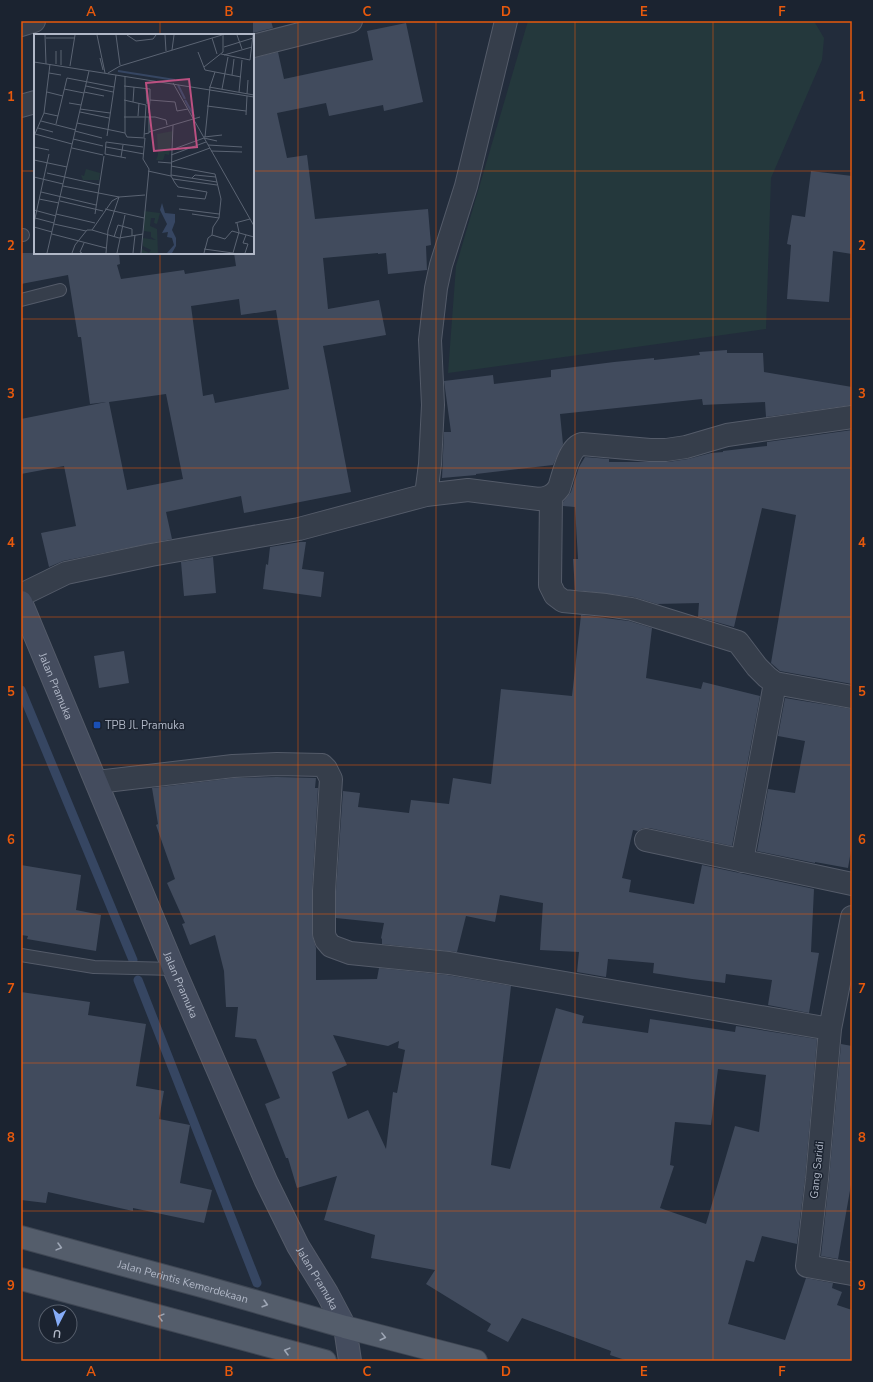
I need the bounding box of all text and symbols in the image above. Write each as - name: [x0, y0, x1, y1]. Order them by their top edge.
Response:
- text: A: [86, 3, 96, 21]
- text: B: [225, 3, 234, 21]
- text: C: [363, 3, 372, 21]
- text: D: [501, 3, 511, 21]
- text: E: [640, 3, 648, 21]
- text: F: [778, 3, 786, 21]
- inset map: [34, 34, 254, 254]
- text: 1: [7, 88, 15, 106]
- text: 1: [858, 88, 866, 106]
- text: 2: [7, 237, 15, 255]
- text: 2: [858, 237, 866, 255]
- text: 3: [7, 385, 15, 403]
- text: 3: [858, 385, 866, 403]
- text: 4: [7, 534, 15, 552]
- text: 4: [858, 534, 866, 552]
- street label: Jalan Pramuka: [35, 649, 77, 722]
- text: 5: [7, 683, 15, 701]
- text: 5: [858, 683, 866, 701]
- place label: TPB Jl. Pramuka: [105, 718, 185, 733]
- marker: TPB Jl. Pramuka: [92, 720, 102, 730]
- text: 6: [7, 831, 15, 849]
- text: 6: [858, 831, 866, 849]
- street label: Jalan Pramuka: [160, 948, 202, 1021]
- text: 7: [7, 980, 15, 998]
- text: 7: [858, 980, 866, 998]
- text: 8: [7, 1129, 15, 1147]
- text: 8: [858, 1129, 866, 1147]
- street label: Gang Saridi: [807, 1141, 827, 1199]
- one-way arrow: [55, 1242, 62, 1251]
- street label: Jalan Pramuka: [292, 1243, 342, 1313]
- street label: Jalan Perintis Kemerdekaan: [115, 1256, 250, 1307]
- text: 9: [7, 1277, 15, 1295]
- text: 9: [858, 1277, 866, 1295]
- one-way arrow: [261, 1299, 268, 1308]
- north arrow: [38, 1304, 78, 1344]
- one-way arrow: [158, 1314, 165, 1322]
- text: U: [52, 1326, 62, 1341]
- one-way arrow: [379, 1332, 386, 1341]
- one-way arrow: [284, 1347, 291, 1356]
- text: A: [86, 1363, 96, 1381]
- text: B: [225, 1363, 234, 1381]
- text: C: [363, 1363, 372, 1381]
- text: D: [501, 1363, 511, 1381]
- text: E: [640, 1363, 648, 1381]
- text: F: [778, 1363, 786, 1381]

